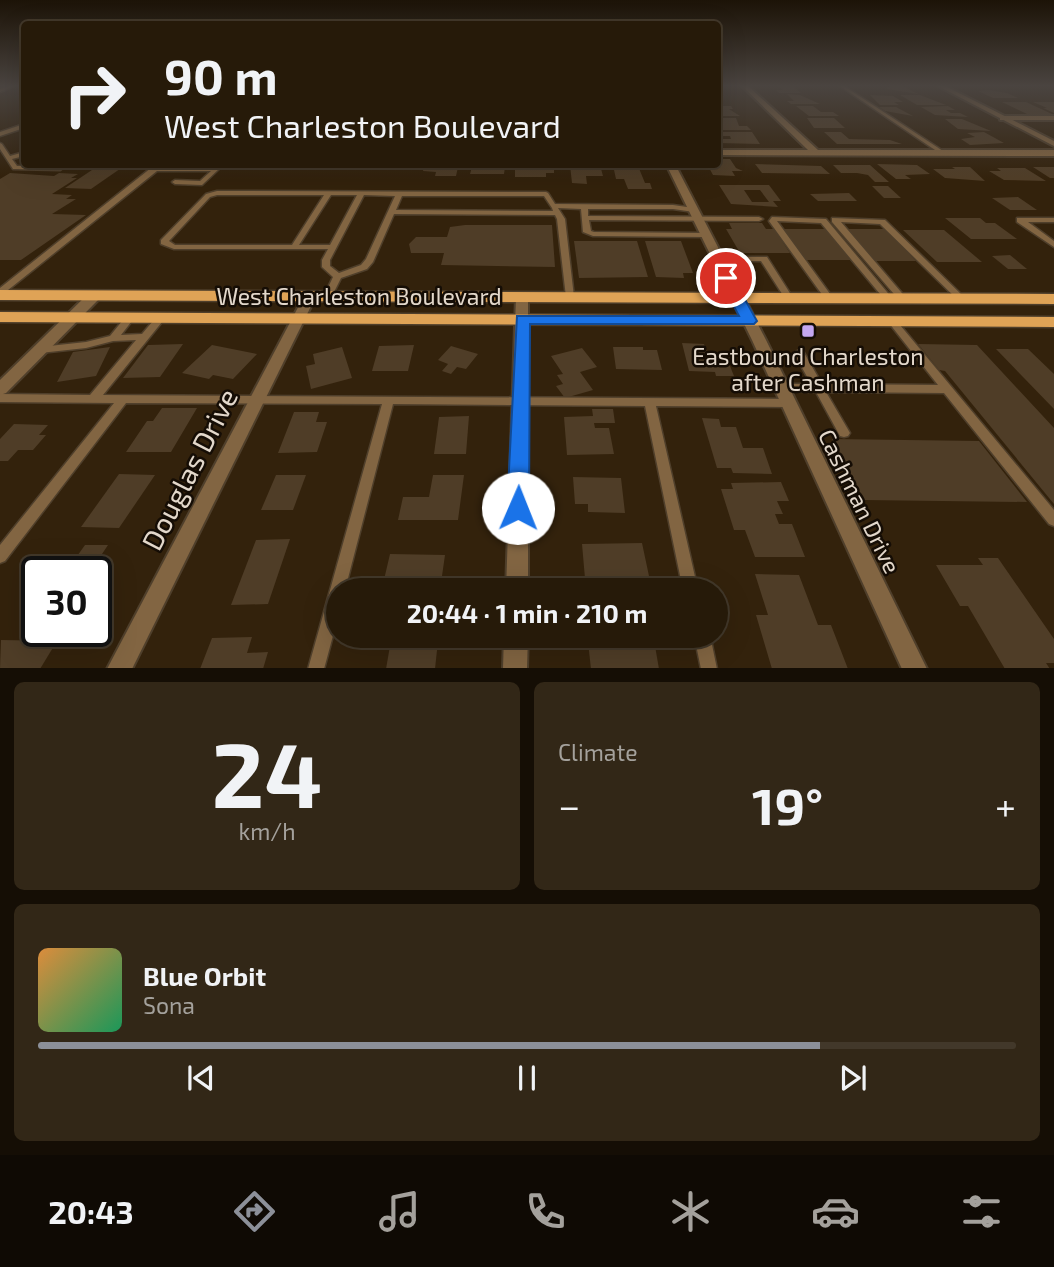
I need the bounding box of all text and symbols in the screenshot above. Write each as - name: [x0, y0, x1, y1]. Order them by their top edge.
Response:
- text: 90 m: [164, 46, 278, 105]
- icon: right: [49, 49, 140, 140]
- text: West Charleston Boulevard: [164, 106, 561, 144]
- pin: [696, 248, 756, 308]
- icon: arrive: [707, 259, 745, 297]
- street label: West Charleston Boulevard: [216, 282, 502, 310]
- marker: Eastbound Charleston after Cashman: [800, 323, 816, 339]
- place label: Eastbound Charleston after Cashman: [692, 342, 924, 396]
- street label: Douglas Drive: [134, 383, 244, 555]
- street label: Cashman Drive: [813, 424, 907, 578]
- position arrow: [481, 471, 555, 545]
- speed limit sign: 30: [21, 556, 112, 647]
- text: 20:44 · 1 min · 210 m: [407, 597, 647, 628]
- text: 24: [212, 717, 322, 826]
- text: Climate: [558, 738, 638, 766]
- text: 19°: [752, 773, 823, 835]
- text: −: [558, 782, 580, 828]
- text: +: [995, 782, 1016, 828]
- text: km/h: [238, 817, 296, 845]
- text: Blue Orbit: [143, 960, 266, 991]
- text: Sona: [143, 991, 195, 1019]
- icon: previous: [182, 1059, 220, 1097]
- icon: pause: [508, 1059, 546, 1097]
- icon: next: [834, 1059, 872, 1097]
- icon: directions: [230, 1187, 279, 1236]
- icon: music: [375, 1187, 424, 1236]
- icon: phone: [521, 1187, 570, 1236]
- icon: climate: [666, 1187, 715, 1236]
- icon: car: [811, 1187, 860, 1236]
- icon: filters: [957, 1187, 1006, 1236]
- text: 20:43: [48, 1192, 134, 1230]

